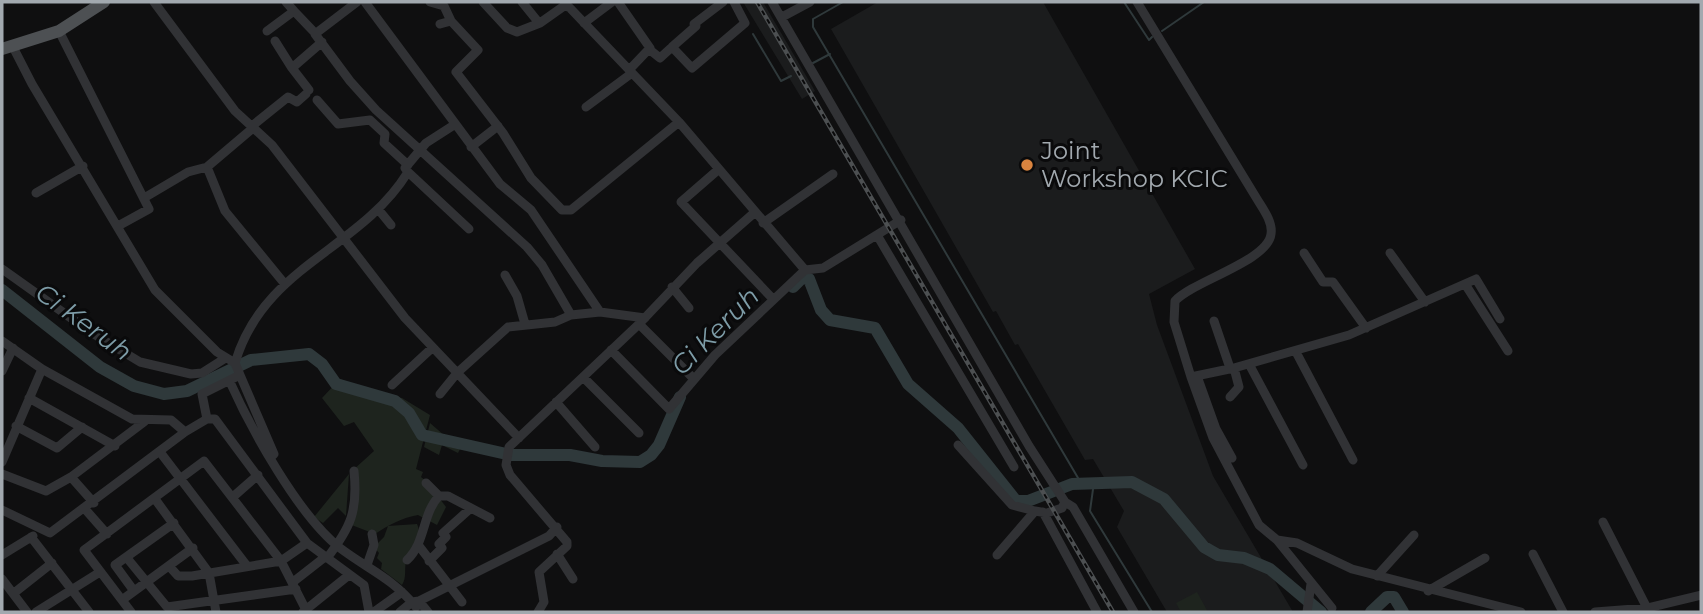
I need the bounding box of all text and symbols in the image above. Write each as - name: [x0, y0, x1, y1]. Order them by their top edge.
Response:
- place label: Joint Workshop KCIC: [1040, 136, 1228, 193]
- marker: Joint Workshop KCIC: [1019, 157, 1035, 173]
- water label: Ci Keruh: [29, 276, 139, 368]
- water label: Ci Keruh: [664, 280, 766, 382]

